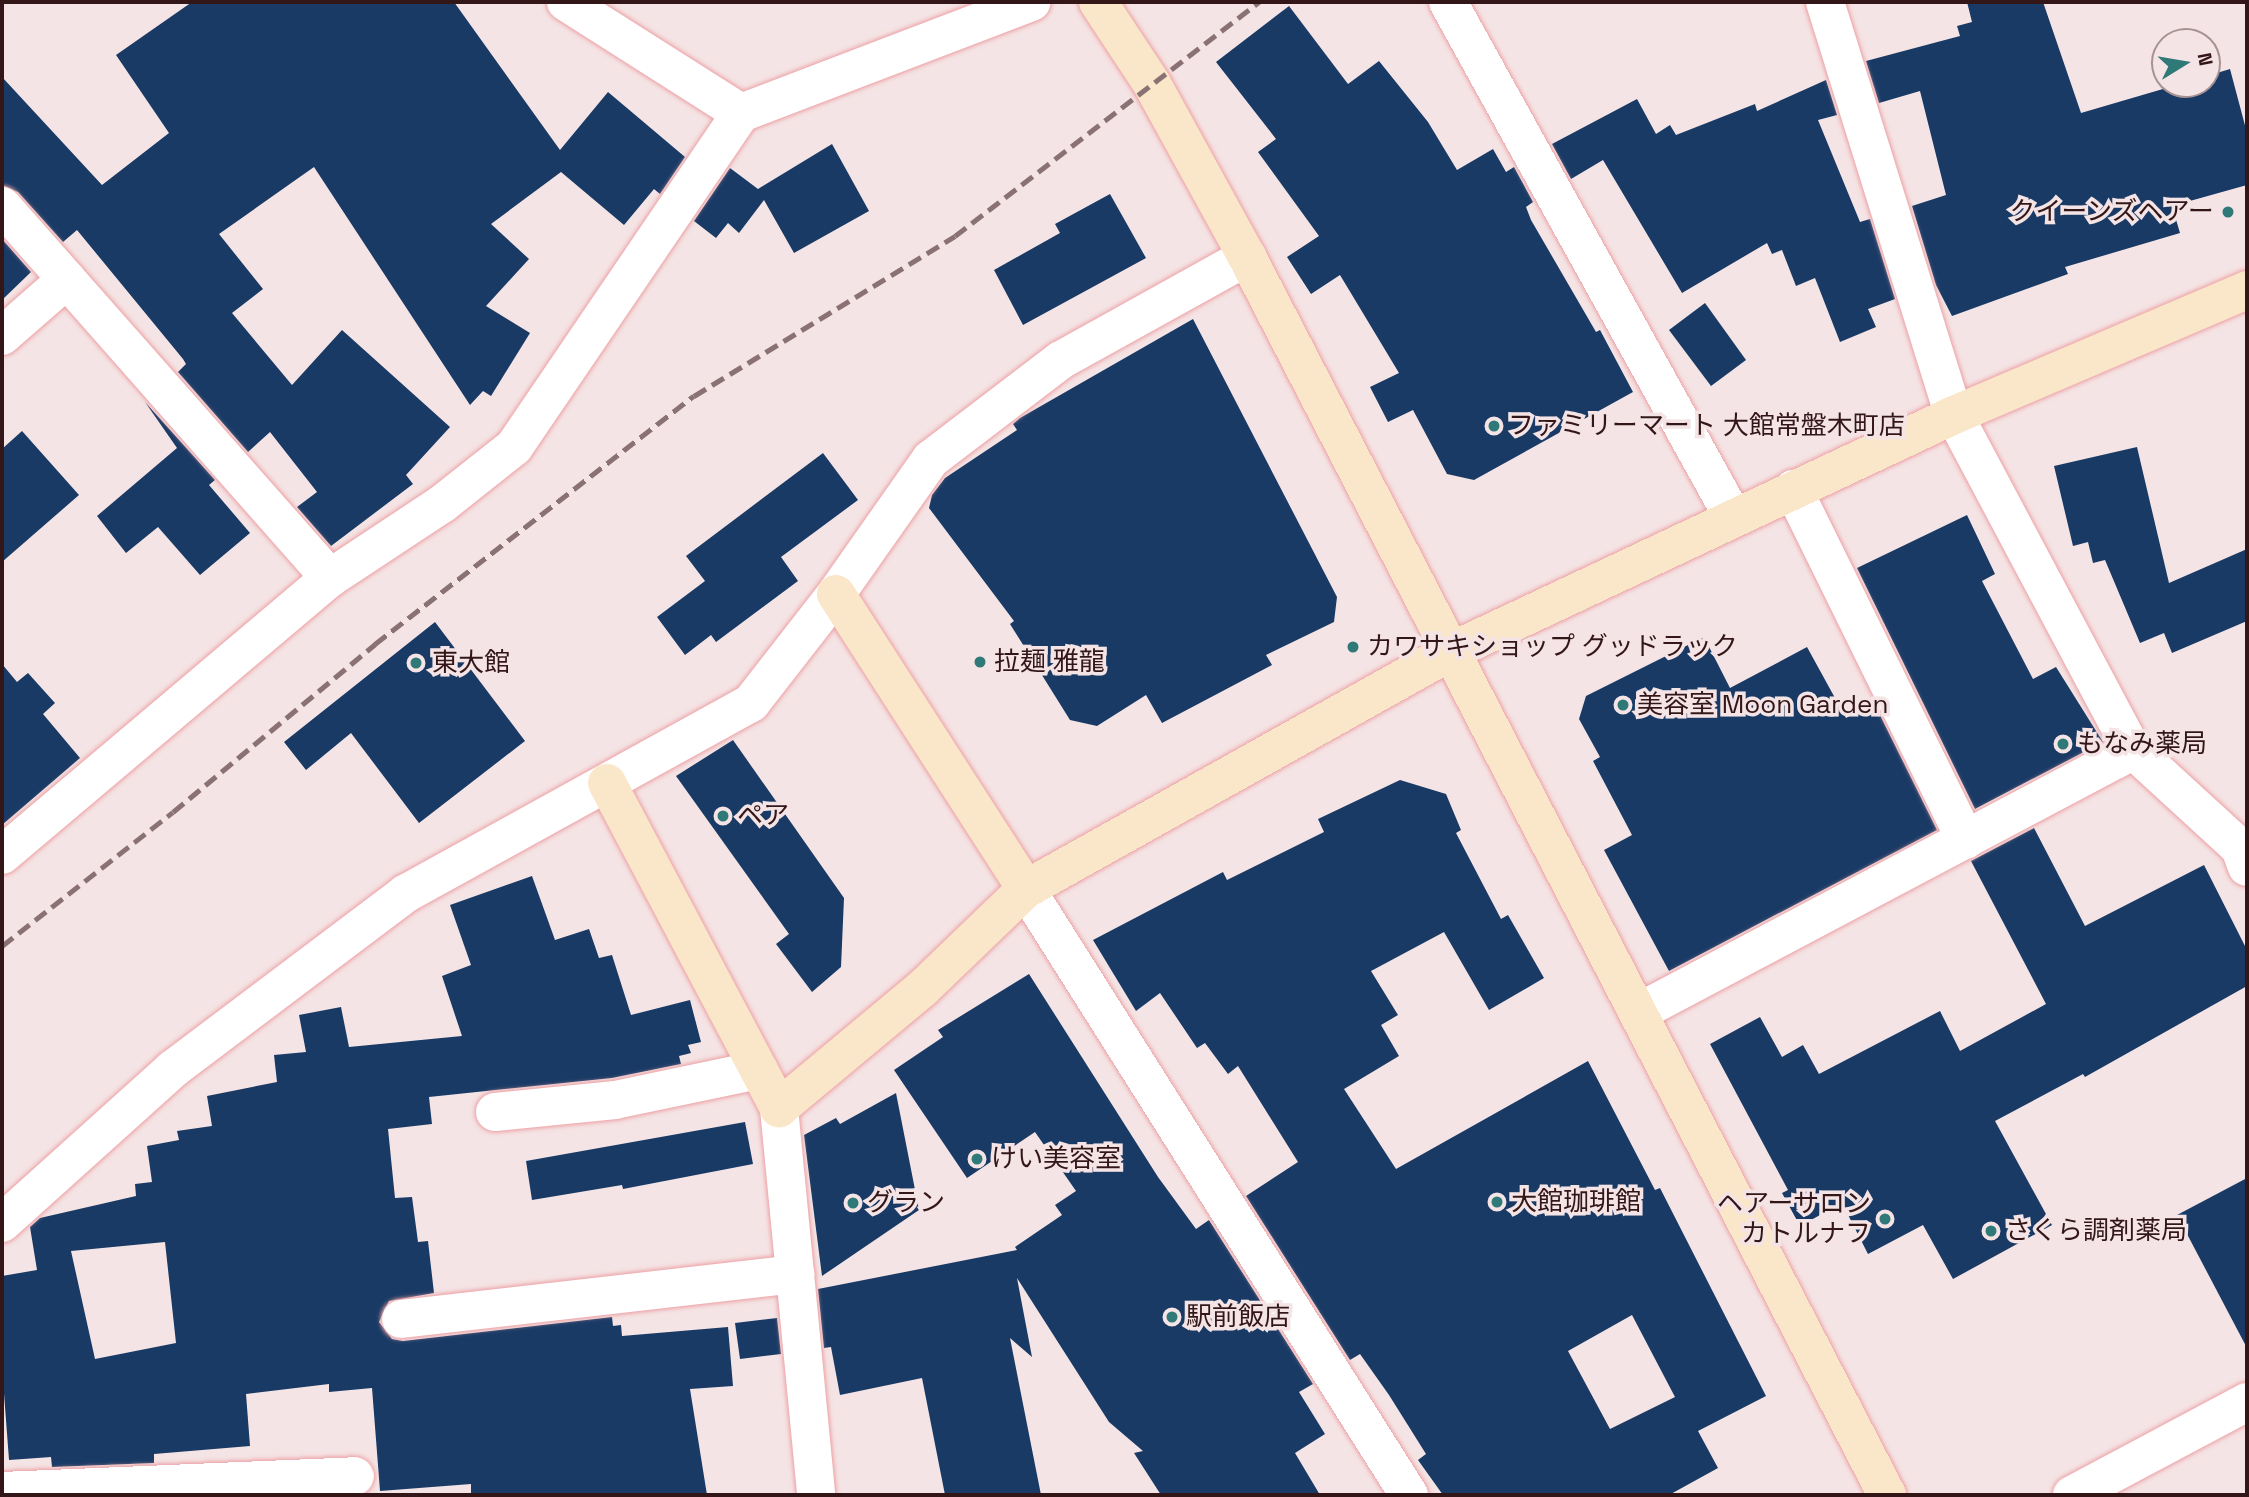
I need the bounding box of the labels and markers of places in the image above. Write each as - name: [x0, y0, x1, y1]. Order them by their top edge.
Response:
- place label: クイーンズヘアー: [2008, 196, 2214, 228]
- marker: クイーンズヘアー: [2220, 204, 2236, 220]
- place label: ファミリーマート 大館常盤木町店: [1508, 410, 1905, 442]
- marker: ファミリーマート 大館常盤木町店: [1486, 418, 1502, 434]
- place label: カワサキショップ グッドラック: [1367, 631, 1738, 663]
- marker: カワサキショップ グッドラック: [1345, 639, 1361, 655]
- place label: 拉麺 雅龍: [994, 646, 1105, 678]
- place label: 東大館: [432, 647, 510, 679]
- marker: 東大館: [406, 653, 426, 673]
- marker: 拉麺 雅龍: [972, 654, 988, 670]
- place label: 美容室 Moon Garden: [1637, 689, 1888, 721]
- marker: 美容室 Moon Garden: [1615, 697, 1631, 713]
- place label: もなみ薬局: [2077, 728, 2207, 760]
- marker: もなみ薬局: [2055, 736, 2071, 752]
- place label: ペア: [737, 800, 789, 832]
- marker: ペア: [715, 808, 731, 824]
- place label: けい美容室: [991, 1143, 1121, 1175]
- marker: けい美容室: [969, 1151, 985, 1167]
- place label: 大館珈琲館: [1511, 1186, 1641, 1218]
- place label: グラン: [867, 1187, 945, 1219]
- place label: ヘアーサロン カトルナフ: [1717, 1188, 1871, 1250]
- marker: 大館珈琲館: [1489, 1194, 1505, 1210]
- marker: グラン: [845, 1195, 861, 1211]
- marker: ヘアーサロン カトルナフ: [1877, 1211, 1893, 1227]
- place label: さくら調剤薬局: [2005, 1215, 2187, 1247]
- marker: さくら調剤薬局: [1983, 1223, 1999, 1239]
- place label: 駅前飯店: [1186, 1301, 1290, 1333]
- marker: 駅前飯店: [1164, 1309, 1180, 1325]

